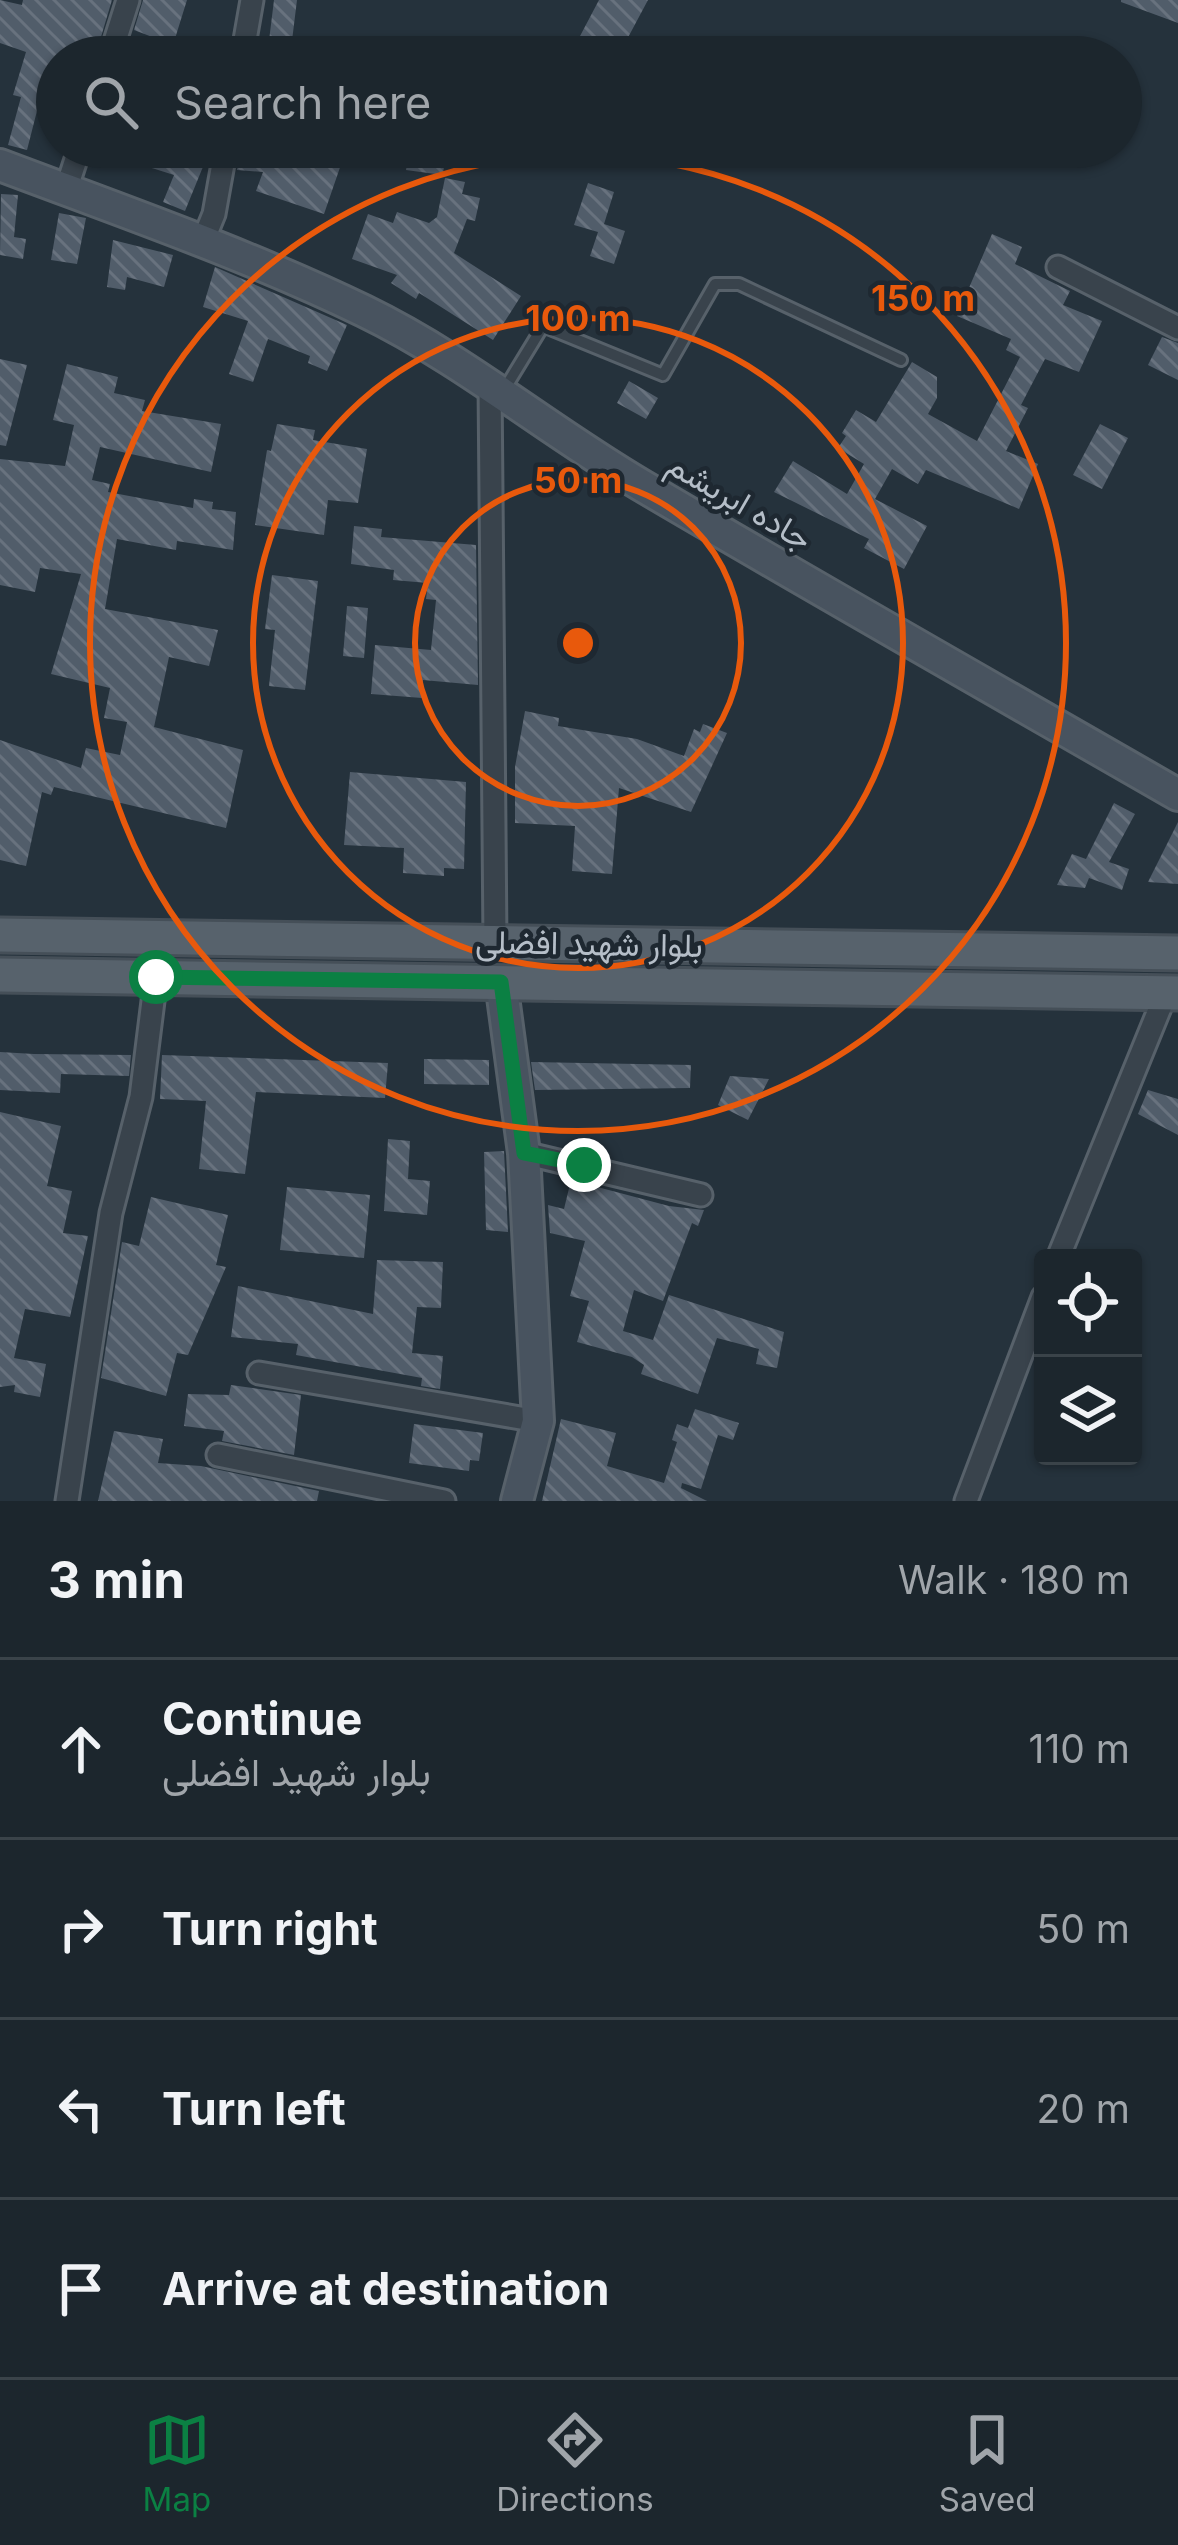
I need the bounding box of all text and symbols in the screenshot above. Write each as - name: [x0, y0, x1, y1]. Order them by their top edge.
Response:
- search box: [36, 36, 1142, 168]
- icon: search: [78, 69, 144, 135]
- text: Search here: [174, 75, 431, 130]
- text: 150 m: [871, 276, 975, 320]
- text: 100 m: [525, 296, 631, 340]
- street label: جاده ابریشم: [660, 444, 819, 560]
- text: 50 m: [534, 458, 622, 502]
- centre of rings: [557, 622, 599, 664]
- street label: بلوار شهید افضلی: [475, 921, 703, 966]
- route start: [129, 950, 183, 1004]
- route end: [557, 1138, 611, 1192]
- map controls: [1034, 1249, 1142, 1465]
- button: locate: [1034, 1249, 1142, 1357]
- button: layers: [1034, 1357, 1142, 1465]
- text: 3 min: [48, 1549, 185, 1610]
- text: Walk · 180 m: [898, 1556, 1130, 1603]
- text: Continue: [162, 1691, 362, 1746]
- icon: ahead: [48, 1716, 114, 1782]
- text: 110 m: [1029, 1725, 1130, 1772]
- text: بلوار شهید افضلی: [162, 1748, 431, 1795]
- icon: right: [48, 1896, 114, 1962]
- text: Turn right: [162, 1901, 378, 1956]
- text: 50 m: [1037, 1905, 1130, 1952]
- icon: left: [48, 2076, 114, 2142]
- text: Turn left: [162, 2081, 346, 2136]
- text: 20 m: [1036, 2085, 1130, 2132]
- icon: arrive: [48, 2256, 114, 2322]
- text: Arrive at destination: [162, 2261, 609, 2316]
- tab: Map: [143, 2407, 211, 2519]
- tab: Directions: [496, 2407, 654, 2519]
- tab: Saved: [939, 2407, 1035, 2519]

